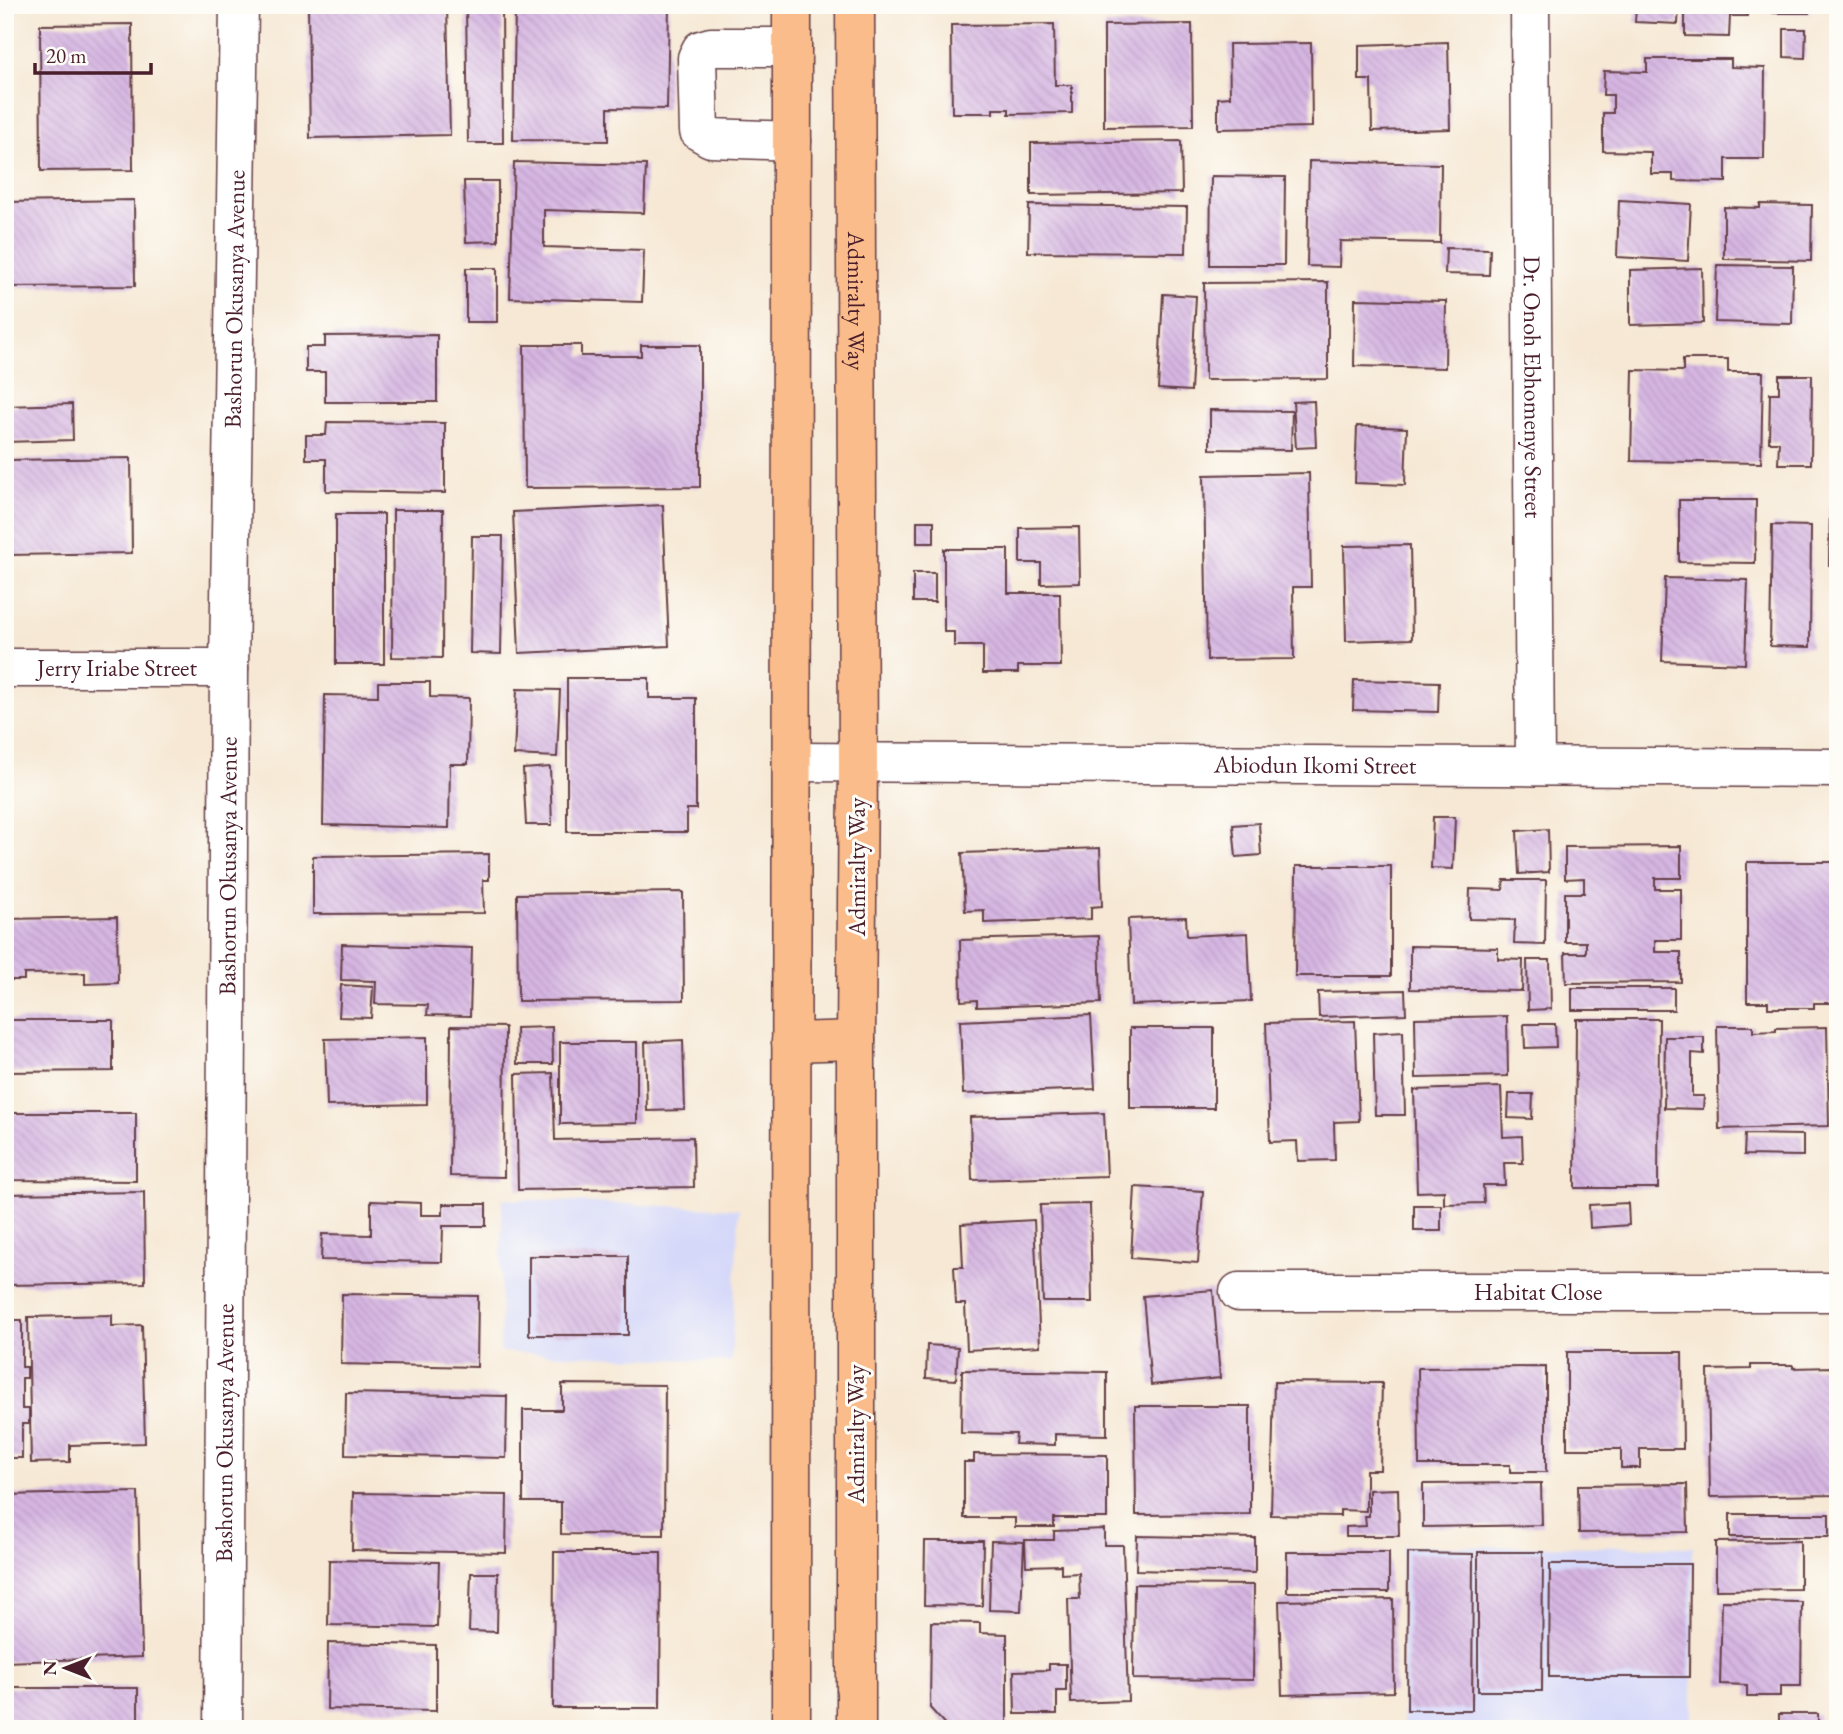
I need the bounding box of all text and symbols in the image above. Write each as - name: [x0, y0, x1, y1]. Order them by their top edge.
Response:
- scale bar: [35, 32, 150, 76]
- text: 20 m: [46, 42, 87, 69]
- street label: Bashorun Okusanya Avenue: [217, 169, 252, 429]
- street label: Admiralty Way: [841, 230, 872, 371]
- street label: Dr. Onoh Ebhomenye Street: [1517, 256, 1549, 519]
- street label: Jerry Iriabe Street: [35, 652, 197, 683]
- street label: Bashorun Okusanya Avenue: [211, 737, 244, 995]
- street label: Abiodun Ikomi Street: [1213, 748, 1417, 781]
- street label: Admiralty Way: [841, 797, 872, 937]
- street label: Habitat Close: [1474, 1276, 1602, 1307]
- street label: Bashorun Okusanya Avenue: [208, 1304, 240, 1562]
- street label: Admiralty Way: [840, 1364, 871, 1504]
- north arrow: [32, 1632, 102, 1702]
- text: N: [37, 1660, 62, 1676]

